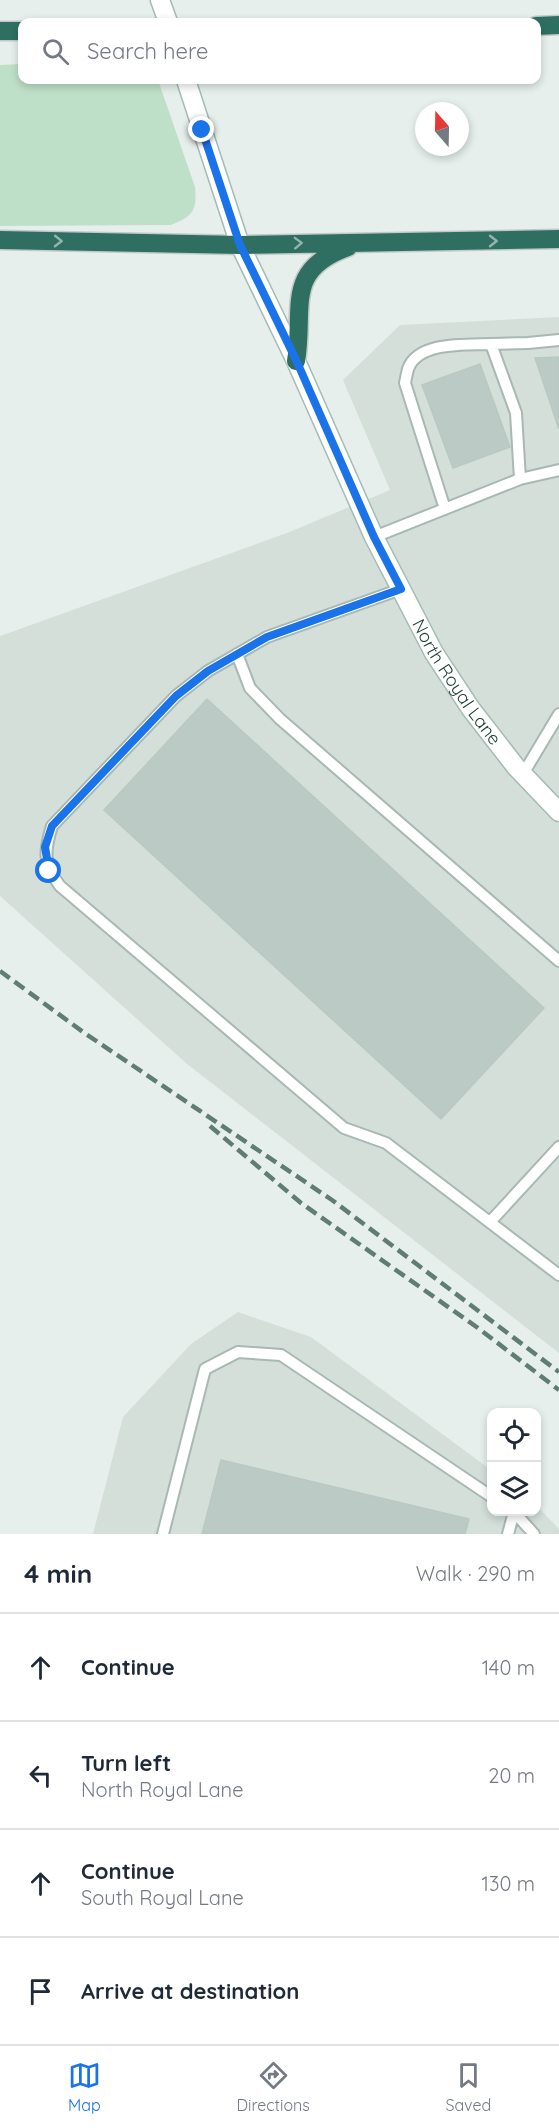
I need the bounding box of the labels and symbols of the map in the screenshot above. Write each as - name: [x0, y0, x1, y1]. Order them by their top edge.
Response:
- north arrow: [415, 102, 469, 156]
- route end: [188, 116, 214, 142]
- one-way arrow: [54, 235, 63, 247]
- one-way arrow: [489, 235, 498, 247]
- one-way arrow: [294, 237, 303, 250]
- street label: North Royal Lane: [407, 615, 507, 749]
- route start: [35, 857, 61, 883]

